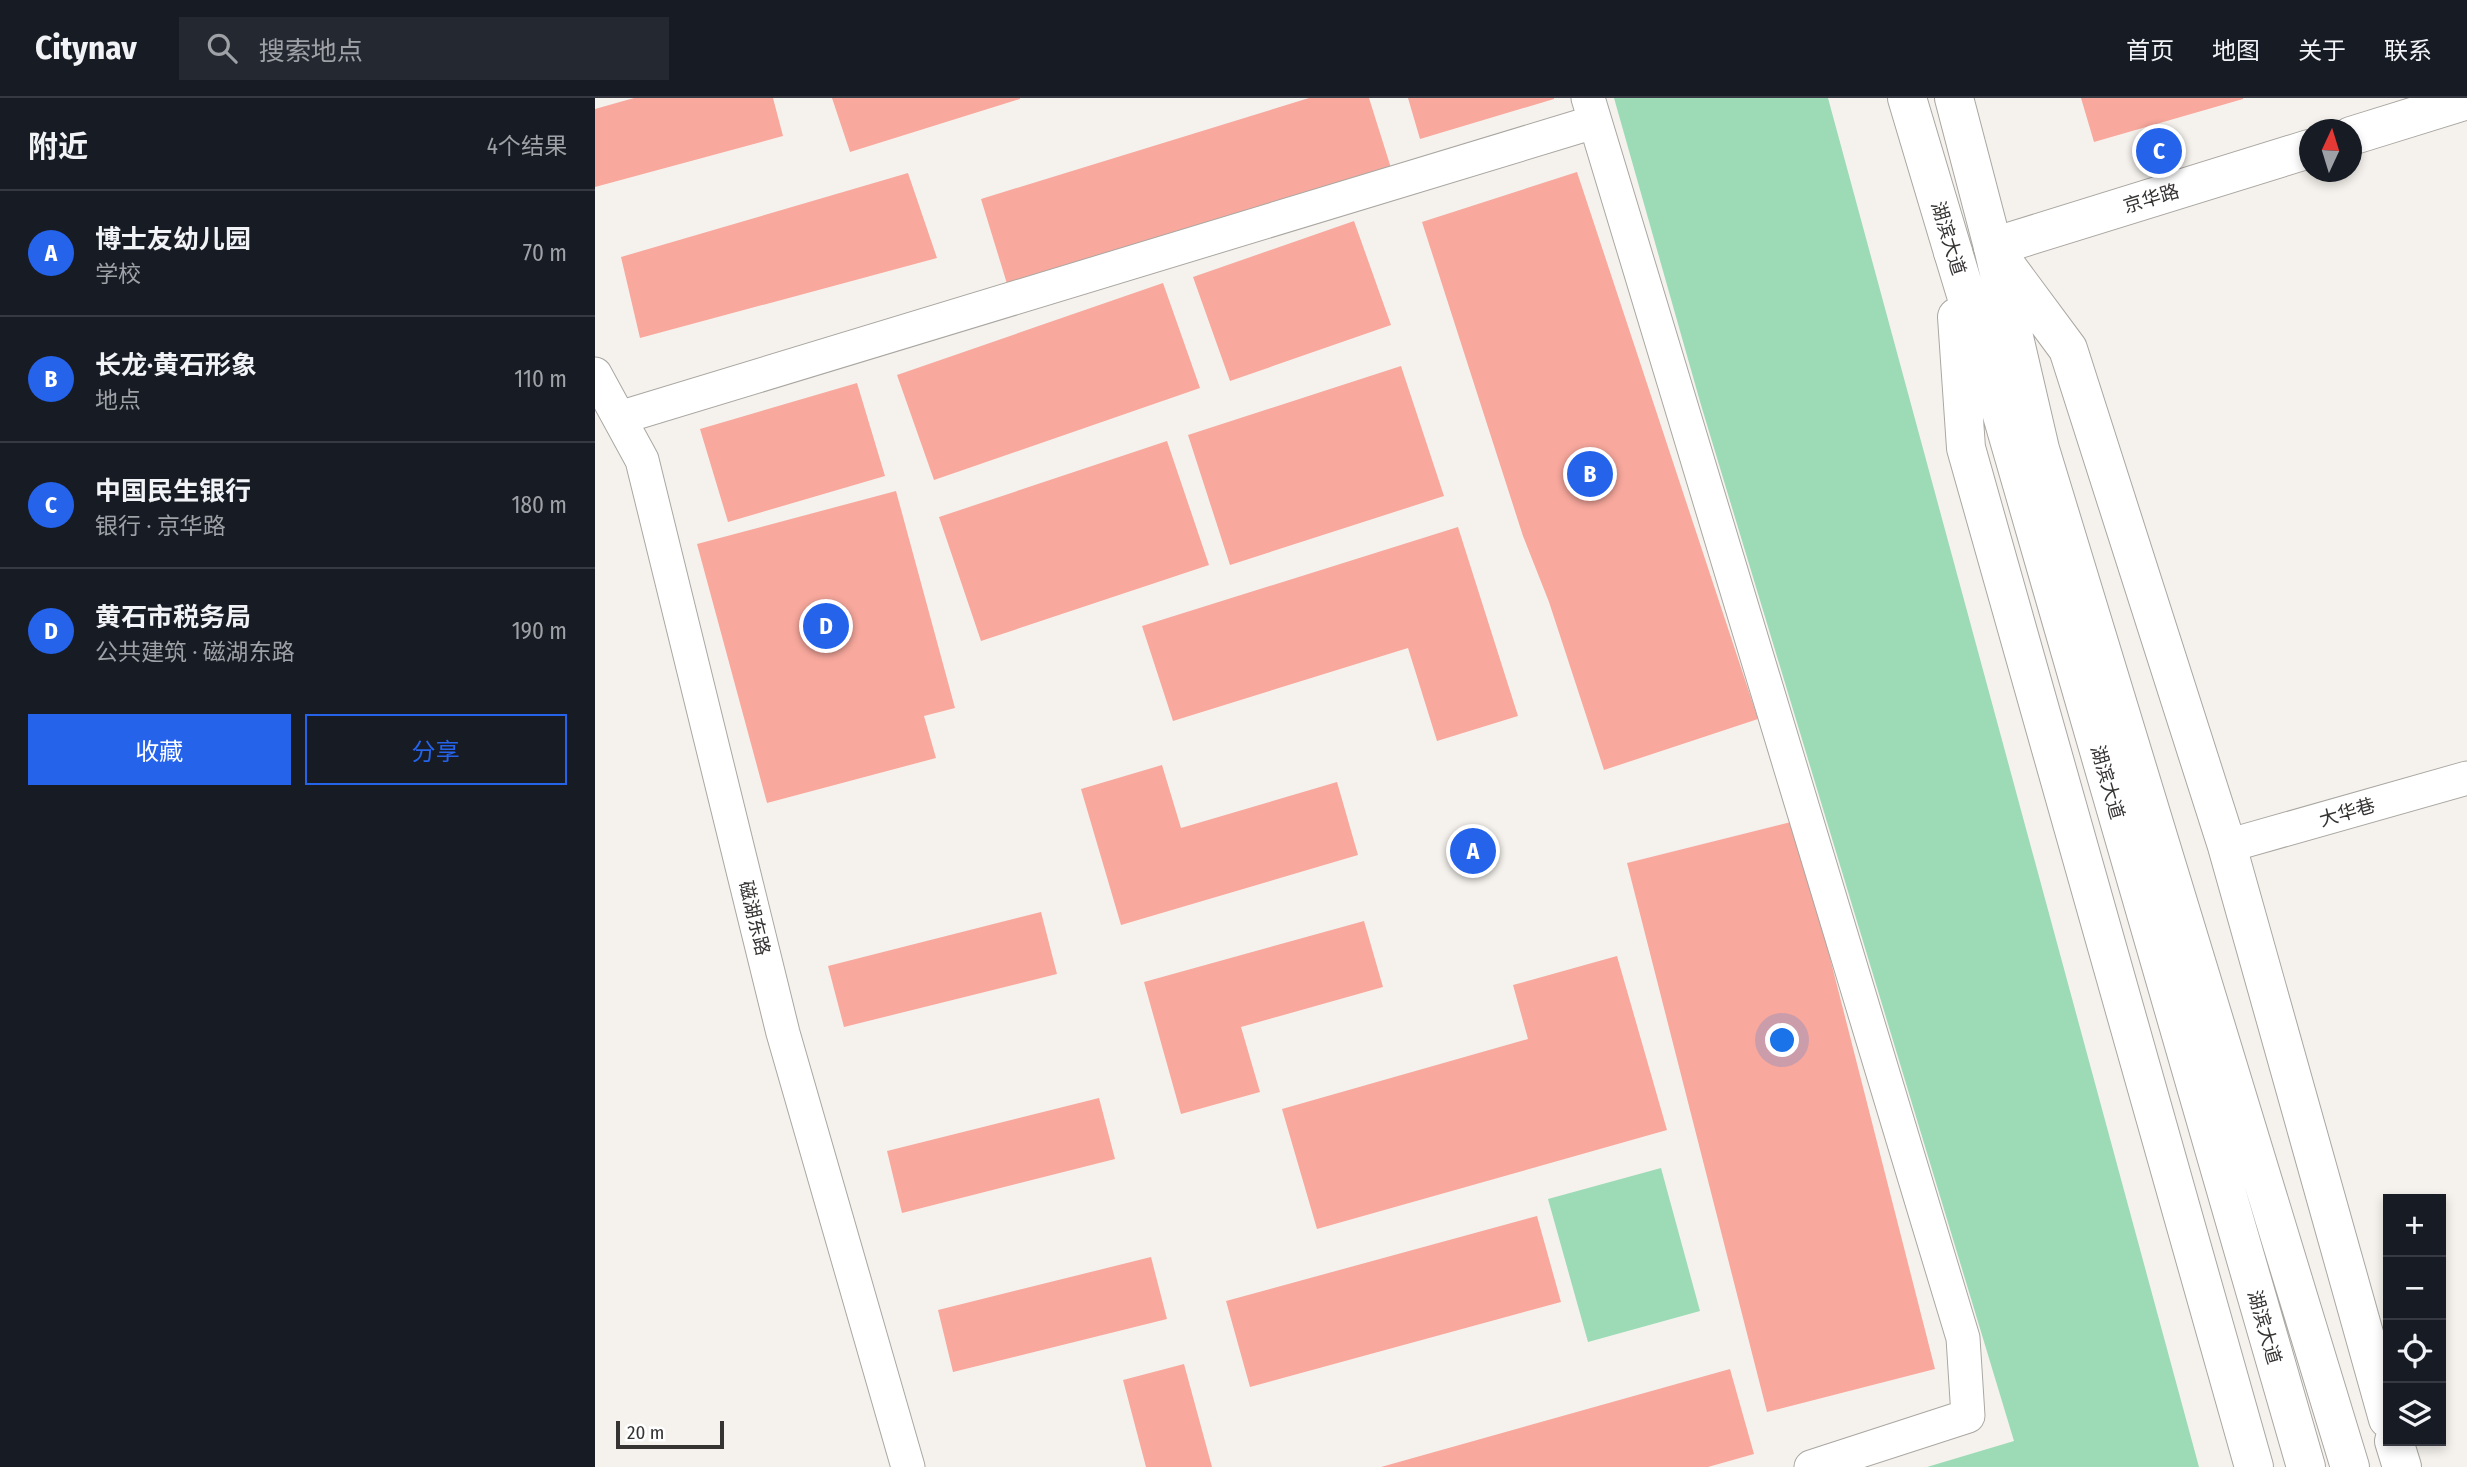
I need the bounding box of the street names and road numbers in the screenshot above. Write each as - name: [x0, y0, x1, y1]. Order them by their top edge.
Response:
- street label: 京华路: [2121, 179, 2182, 218]
- street label: 湖滨大道: [1926, 198, 1971, 278]
- street label: 湖滨大道: [2086, 742, 2129, 822]
- street label: 大华巷: [2317, 794, 2378, 831]
- street label: 磁湖东路: [734, 878, 775, 958]
- street label: 湖滨大道: [2243, 1287, 2286, 1367]

